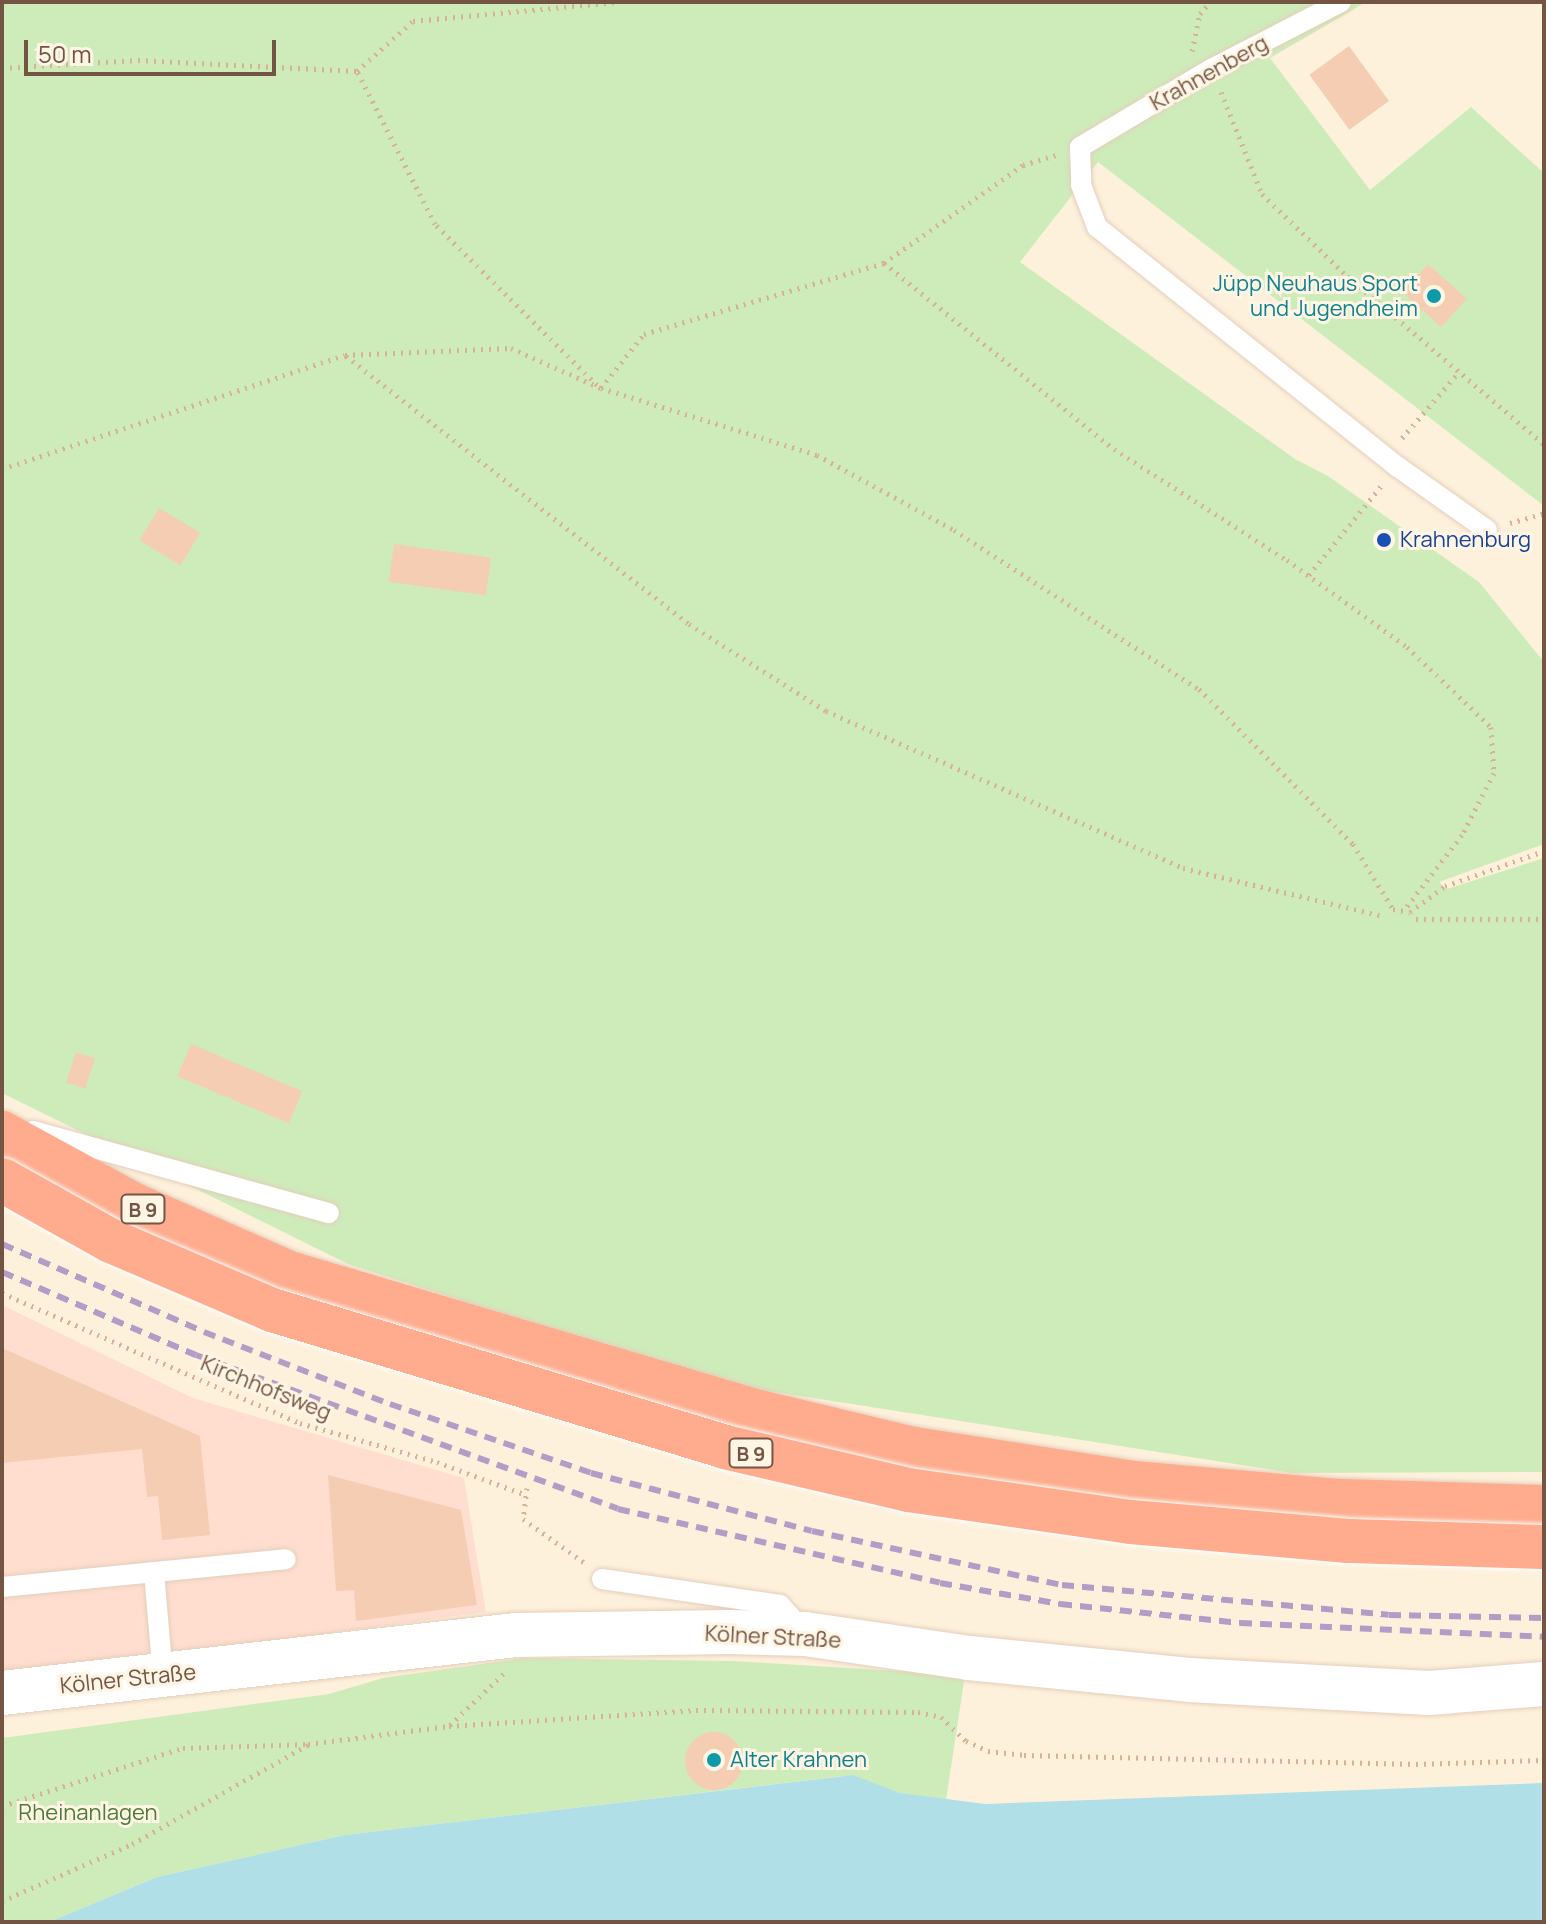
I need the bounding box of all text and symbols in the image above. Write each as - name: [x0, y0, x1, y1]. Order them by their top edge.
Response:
- scale bar: [28, 24, 280, 74]
- street label: Krahnenberg: [1145, 30, 1273, 116]
- text: 50 m: [38, 37, 92, 70]
- place label: Jüpp Neuhaus Sport und Jugendheim: [1213, 270, 1418, 322]
- marker: Jüpp Neuhaus Sport und Jugendheim: [1425, 287, 1443, 305]
- place label: Krahnenburg: [1400, 527, 1531, 553]
- marker: Krahnenburg: [1375, 531, 1393, 549]
- road number: B 9: [119, 1193, 167, 1225]
- street label: Kirchhofsweg: [197, 1350, 335, 1426]
- road number: B 9: [727, 1437, 775, 1469]
- street label: Kölner Straße: [704, 1620, 842, 1654]
- street label: Kölner Straße: [59, 1659, 197, 1699]
- place label: Alter Krahnen: [730, 1747, 867, 1773]
- marker: Alter Krahnen: [705, 1751, 723, 1769]
- park label: Rheinanlagen: [18, 1800, 158, 1826]

